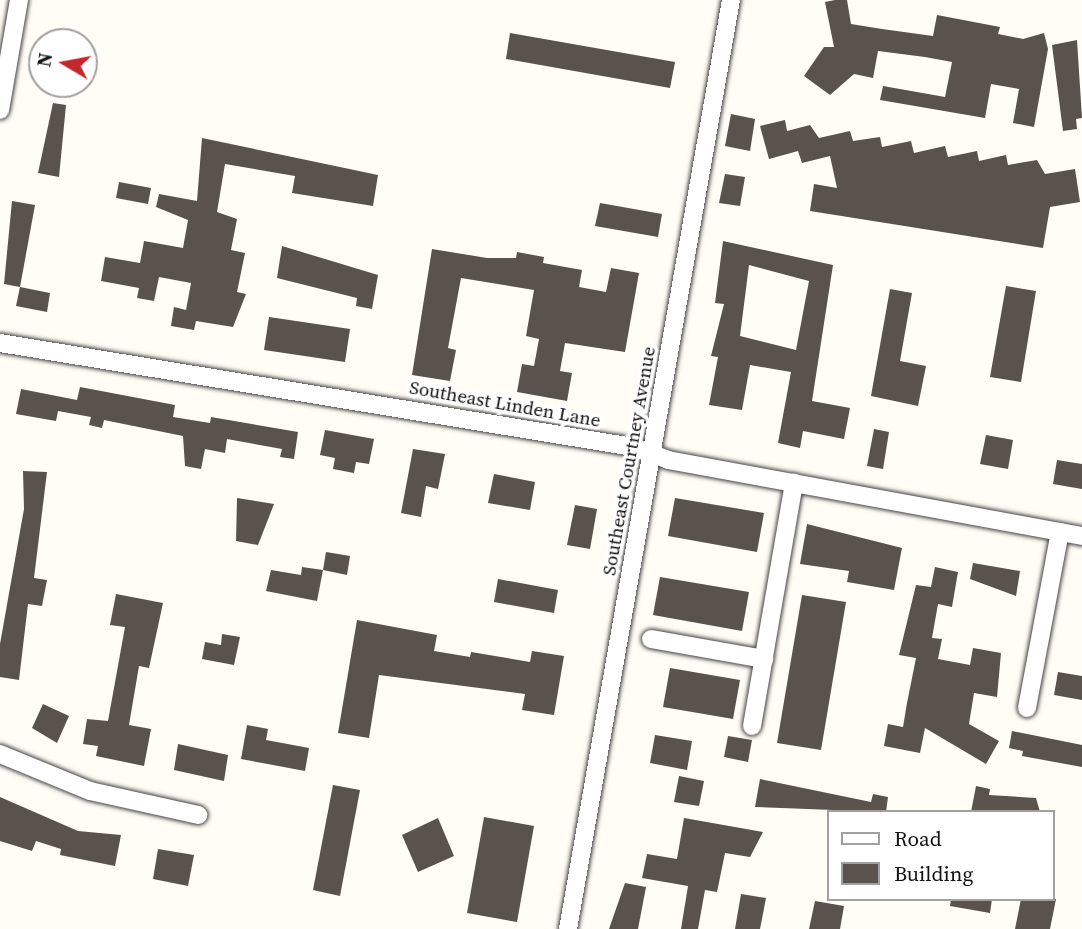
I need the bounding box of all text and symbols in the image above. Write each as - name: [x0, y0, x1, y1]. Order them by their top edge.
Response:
- north arrow: [28, 28, 98, 98]
- text: N: [30, 51, 58, 69]
- street label: Southeast Courtney Avenue: [598, 345, 660, 577]
- street label: Southeast Linden Lane: [408, 376, 602, 432]
- legend: [827, 810, 1054, 901]
- text: Road: [894, 824, 942, 853]
- text: Building: [894, 859, 973, 888]

